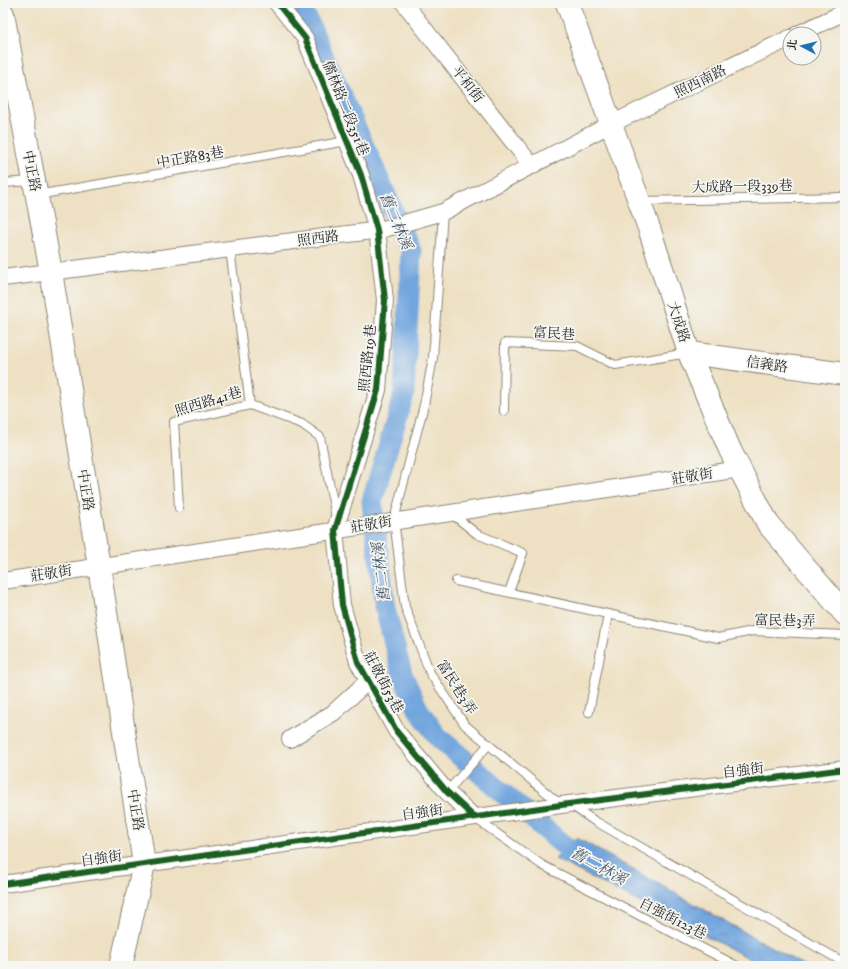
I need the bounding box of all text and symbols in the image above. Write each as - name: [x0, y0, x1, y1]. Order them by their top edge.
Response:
- north arrow: [782, 26, 822, 66]
- text: 北: [785, 39, 801, 51]
- street label: 儒林路二段351巷: [318, 58, 372, 159]
- street label: 照西南路: [671, 62, 730, 102]
- street label: 平和街: [447, 63, 487, 107]
- street label: 中正路83巷: [155, 143, 225, 173]
- street label: 中正路: [18, 149, 44, 194]
- street label: 大成路一段339巷: [691, 177, 793, 197]
- water label: 舊二林溪: [375, 190, 417, 254]
- street label: 照西路: [296, 228, 340, 250]
- street label: 大成路: [663, 300, 693, 345]
- street label: 照西路19巷: [355, 323, 381, 393]
- street label: 富民巷: [532, 324, 576, 344]
- street label: 信義路: [745, 353, 789, 377]
- street label: 照西路41巷: [173, 383, 244, 421]
- street label: 莊敬街: [670, 465, 714, 489]
- street label: 中正路: [73, 468, 97, 512]
- street label: 莊敬街: [349, 513, 393, 537]
- water label: 舊二林溪: [368, 539, 395, 603]
- street label: 莊敬街: [29, 562, 73, 586]
- street label: 富民巷3弄: [754, 611, 816, 631]
- street label: 莊敬街53巷: [359, 648, 407, 717]
- street label: 富民巷3弄: [432, 657, 480, 718]
- street label: 自強街: [721, 760, 765, 782]
- street label: 中正路: [123, 788, 147, 832]
- street label: 自強街: [400, 801, 444, 825]
- water label: 舊二林溪: [568, 844, 631, 890]
- street label: 自強街: [79, 847, 123, 871]
- street label: 自強街123巷: [636, 894, 709, 944]

